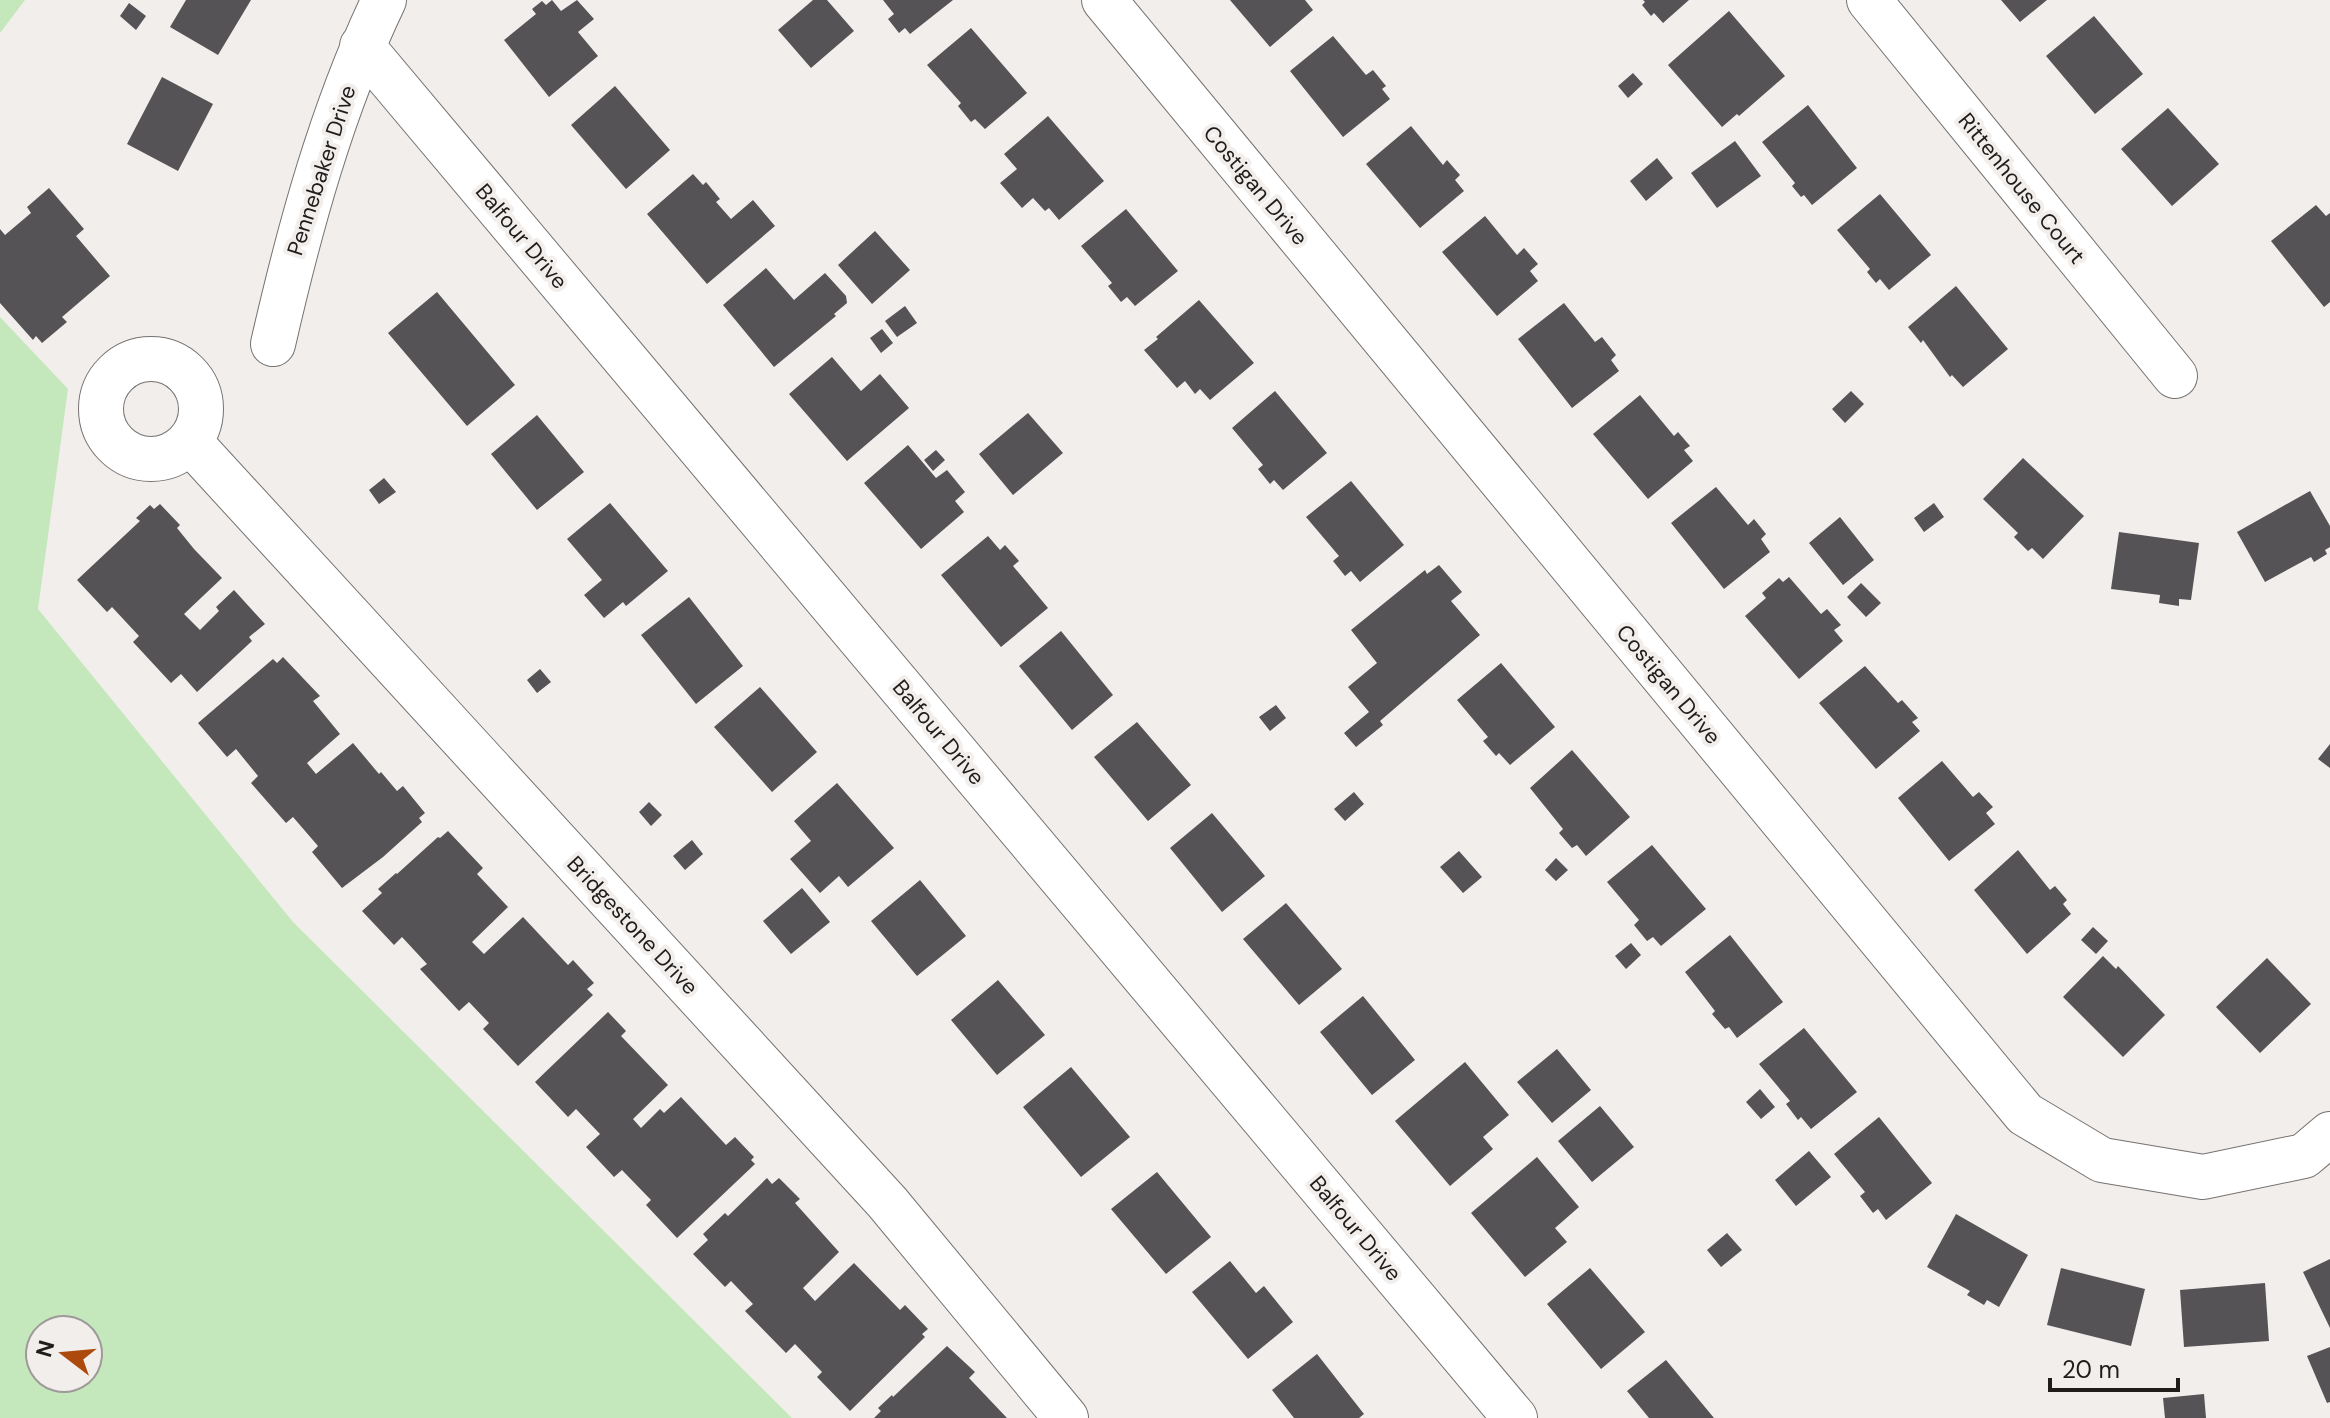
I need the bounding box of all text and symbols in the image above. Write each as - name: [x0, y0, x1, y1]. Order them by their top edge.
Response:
- street label: Pennebaker Drive: [280, 82, 363, 259]
- street label: Rittenhouse Court: [1952, 107, 2092, 270]
- street label: Costigan Drive: [1197, 119, 1314, 251]
- street label: Balfour Drive: [469, 178, 574, 295]
- street label: Costigan Drive: [1610, 618, 1727, 750]
- street label: Balfour Drive: [886, 674, 991, 791]
- street label: Bridgestone Drive: [561, 850, 705, 1001]
- street label: Balfour Drive: [1303, 1170, 1408, 1287]
- north arrow: [24, 1314, 104, 1394]
- text: N: [29, 1337, 61, 1360]
- scale bar: [2050, 1342, 2178, 1392]
- text: 20 m: [2062, 1354, 2120, 1385]

